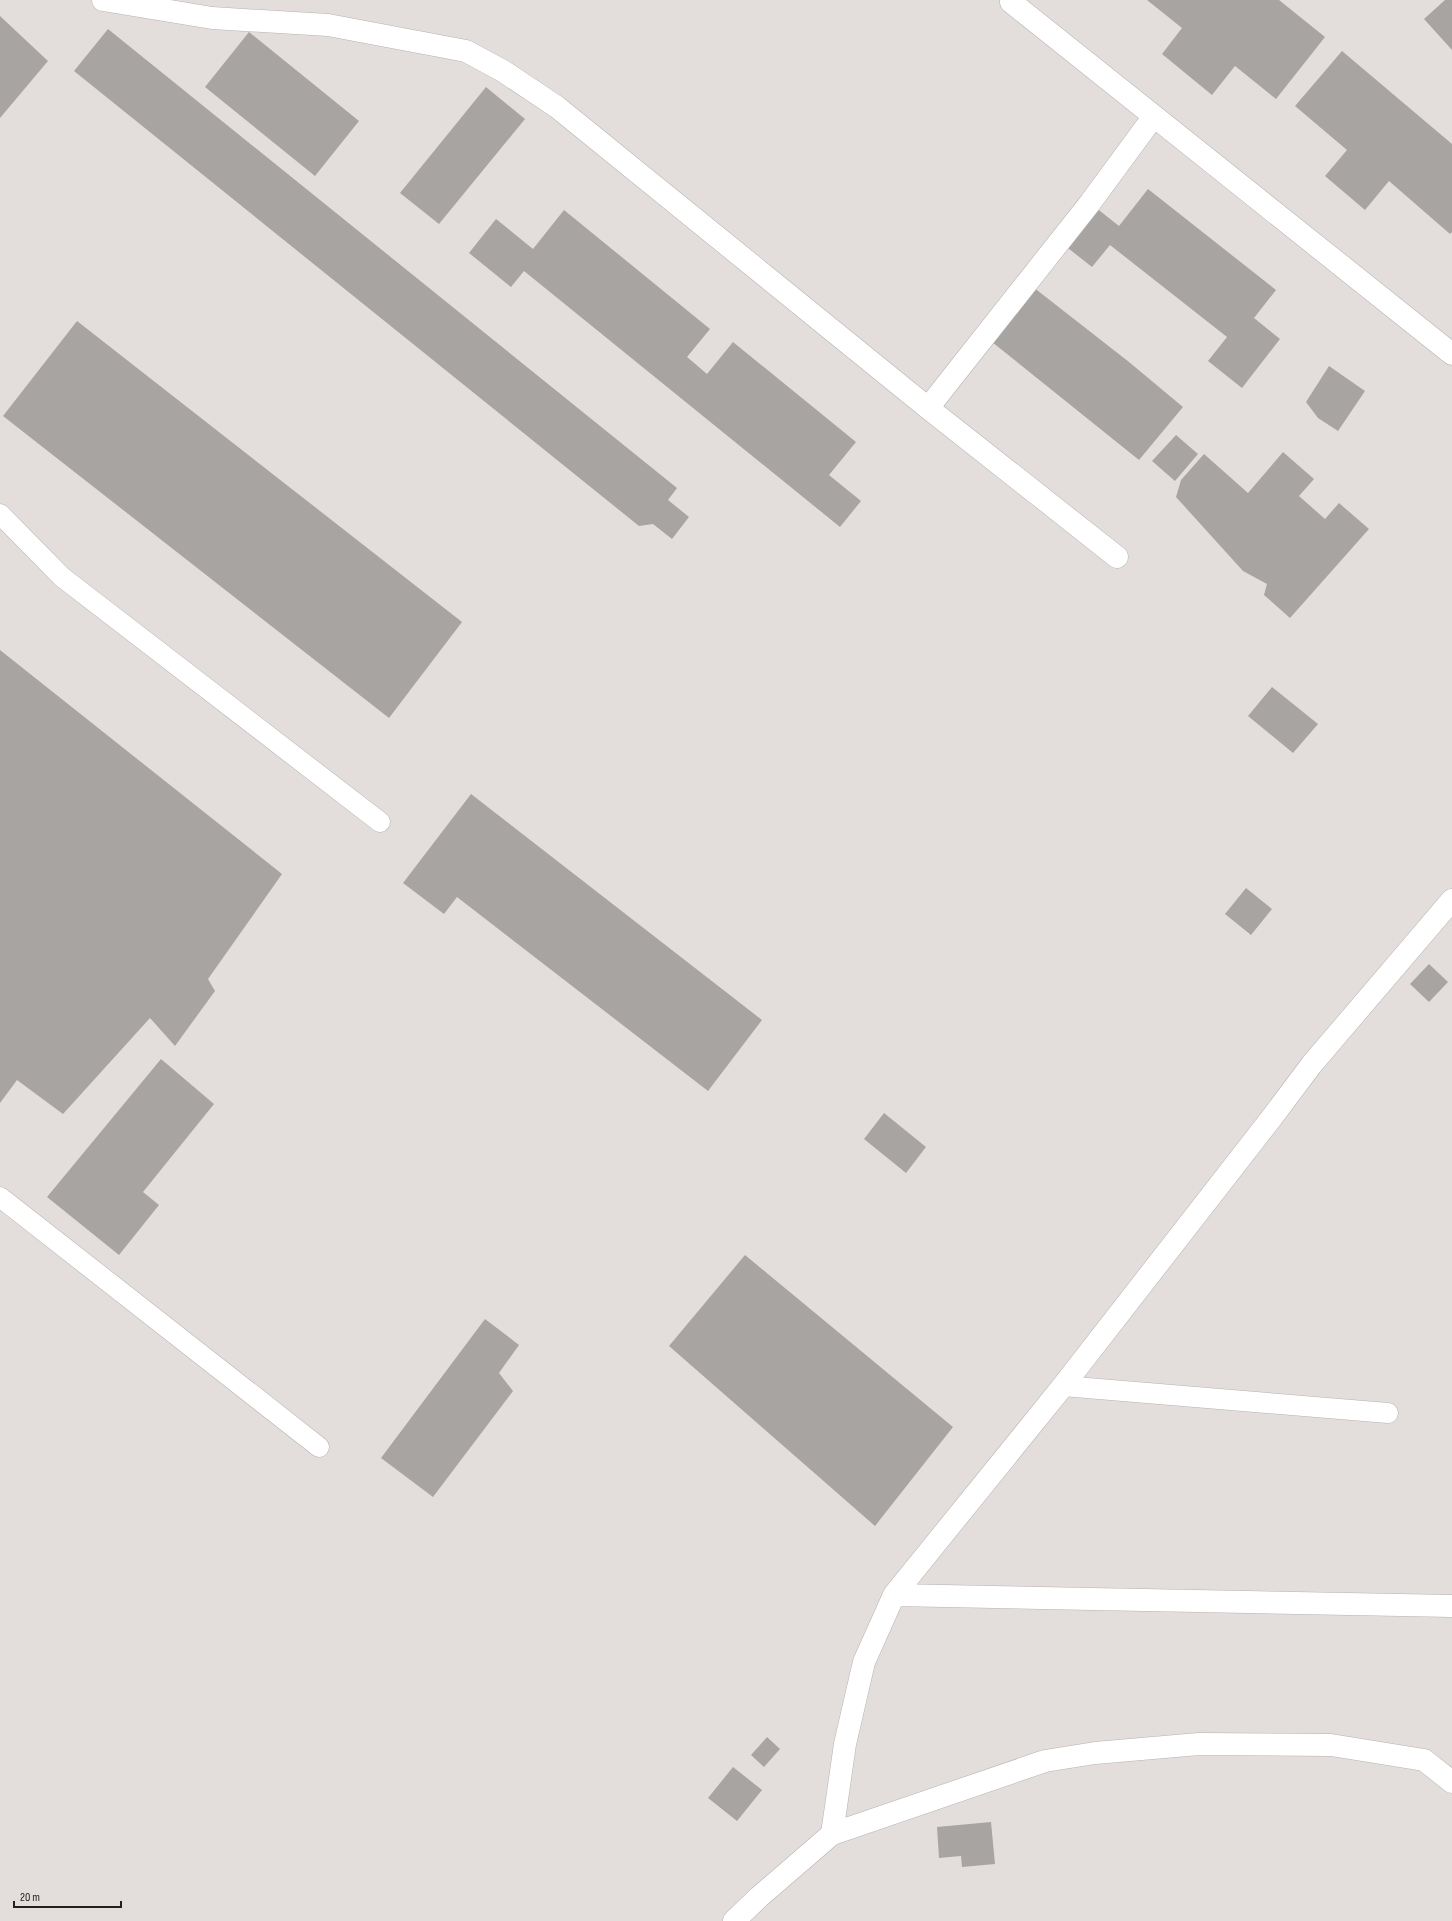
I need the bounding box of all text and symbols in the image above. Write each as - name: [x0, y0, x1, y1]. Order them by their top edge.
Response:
- scale bar: [14, 1883, 121, 1909]
- text: 20 m: [20, 1890, 40, 1905]

